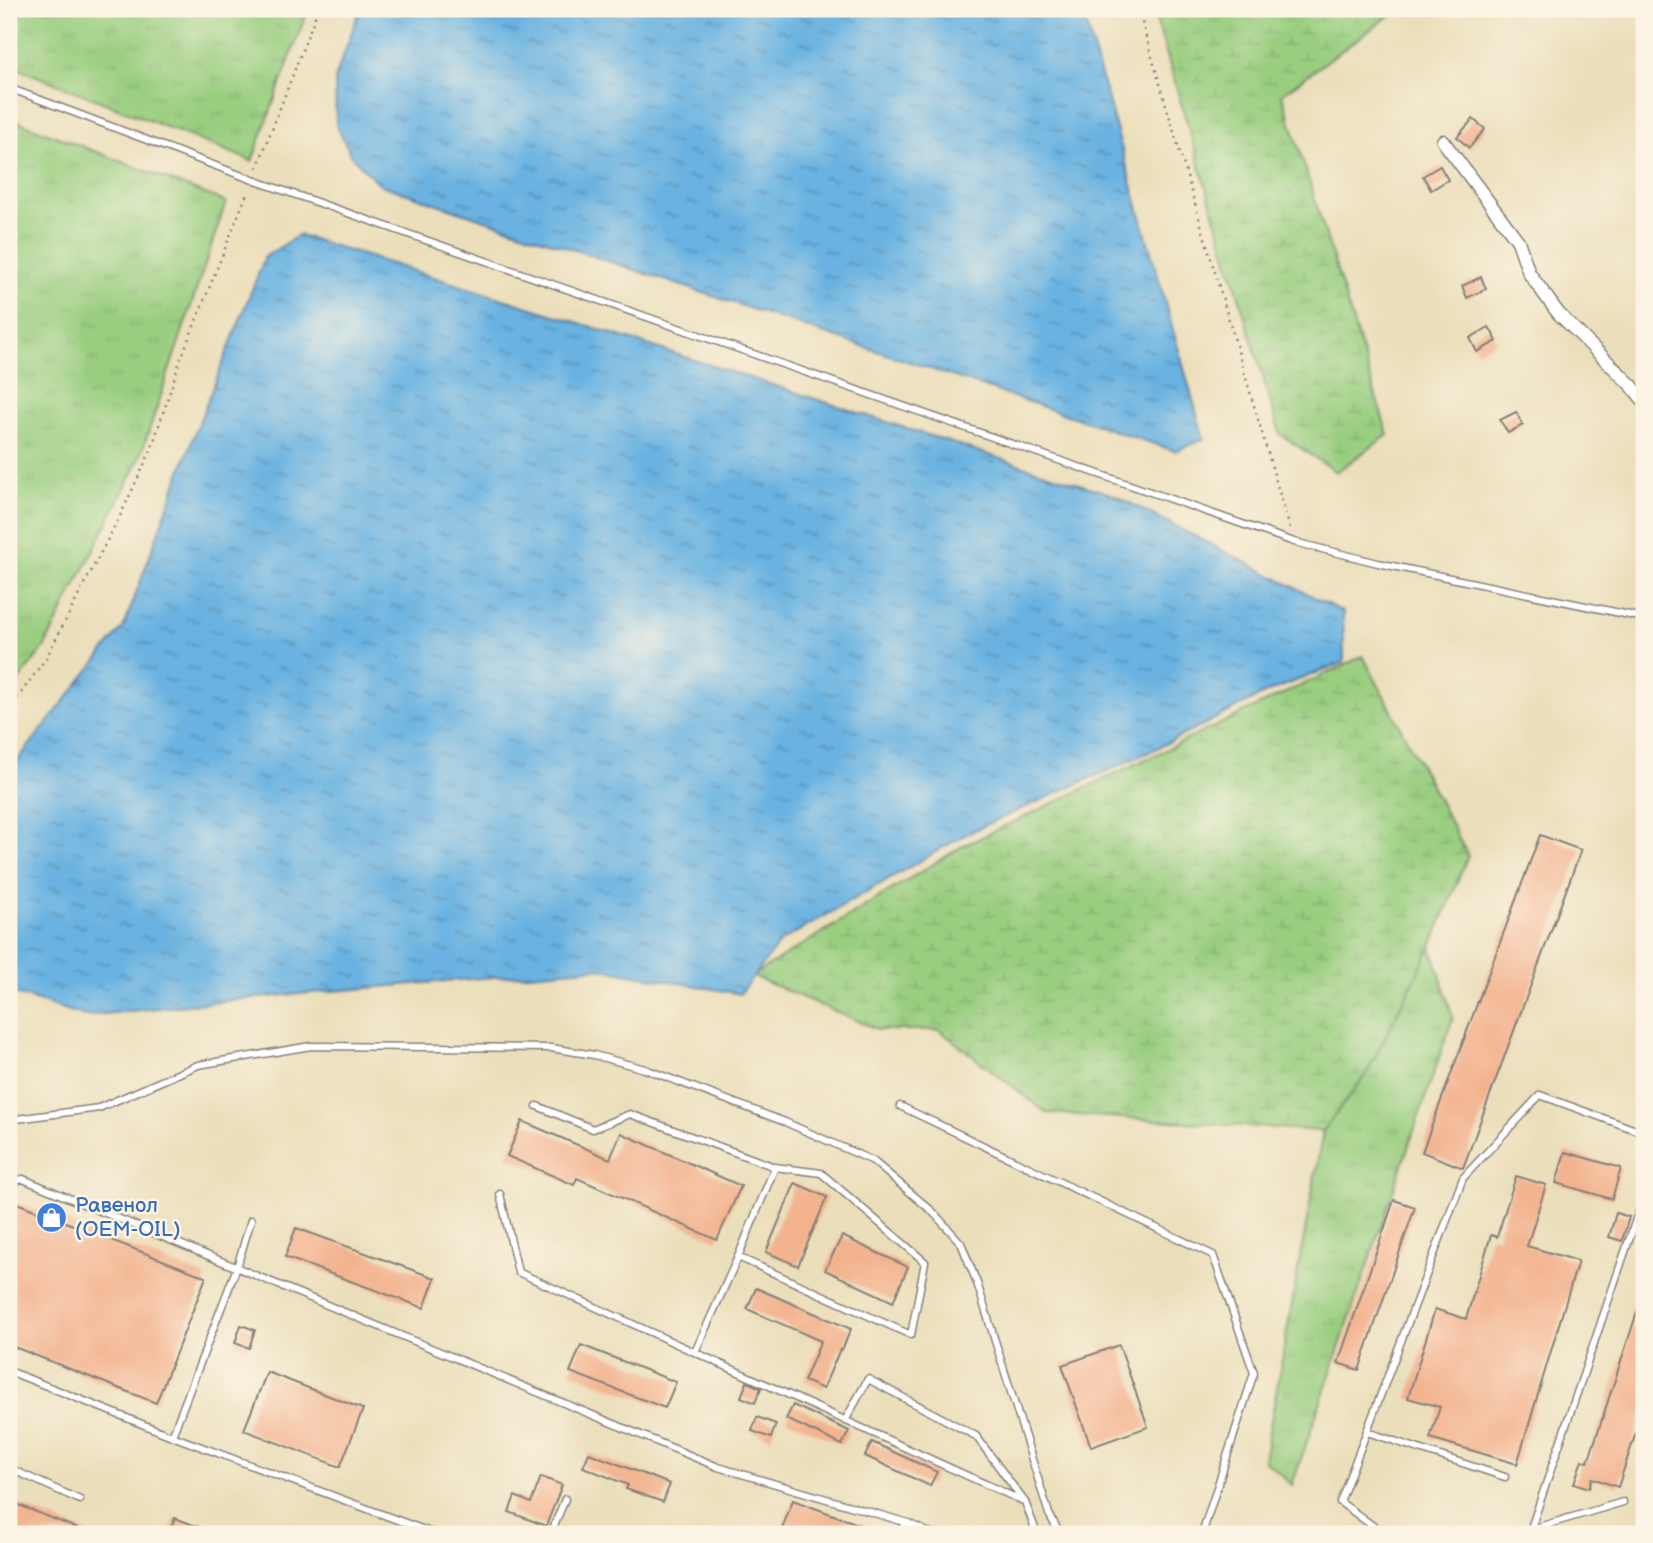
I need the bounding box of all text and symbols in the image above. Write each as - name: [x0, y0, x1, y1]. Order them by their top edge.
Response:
- place label: Равенол (OEM-OIL): [75, 1193, 181, 1242]
- shop icon: Равенол (OEM-OIL): [35, 1200, 69, 1234]

